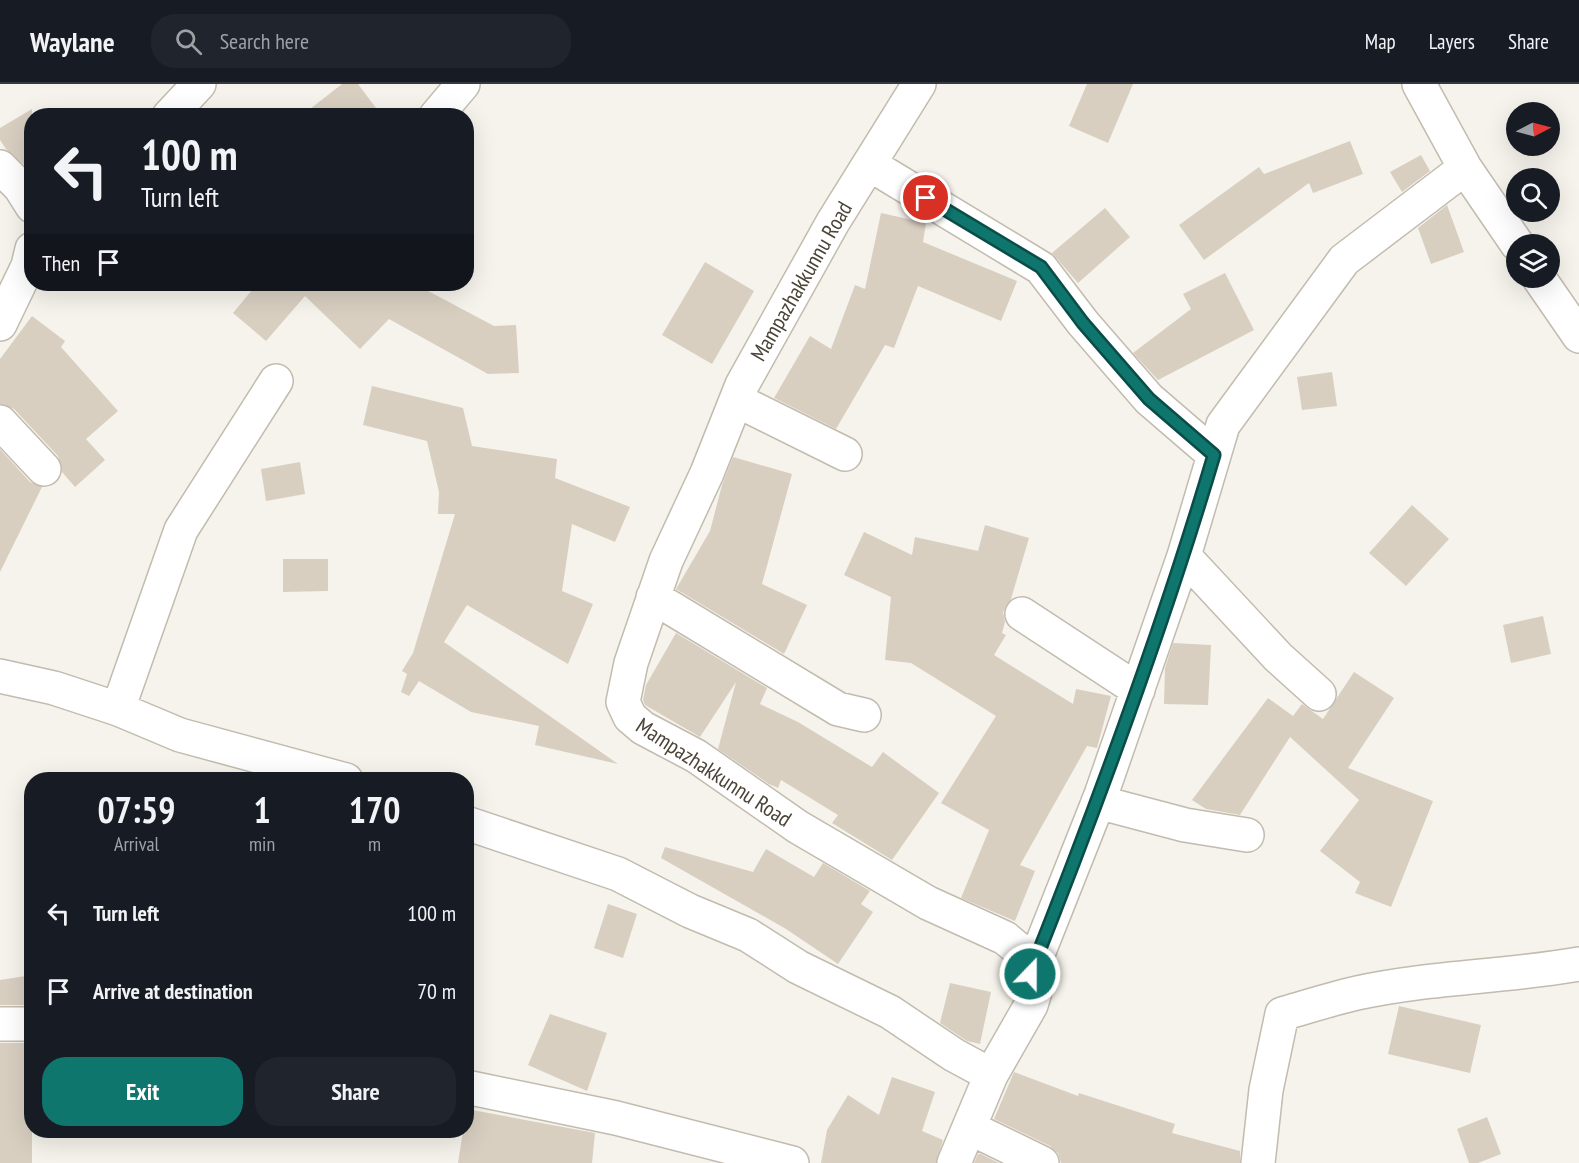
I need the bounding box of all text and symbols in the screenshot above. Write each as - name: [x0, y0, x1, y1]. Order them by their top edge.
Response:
- search box: [151, 14, 571, 68]
- text: Waylane: [30, 23, 115, 60]
- icon: search: [172, 25, 205, 58]
- text: Search here: [220, 27, 309, 55]
- text: Map: [1365, 28, 1396, 55]
- text: Layers: [1429, 28, 1475, 55]
- text: Share: [1508, 28, 1549, 55]
- north arrow: [1506, 102, 1560, 156]
- map controls: [1506, 102, 1560, 288]
- text: 100 m: [141, 127, 238, 182]
- icon: left: [42, 132, 120, 210]
- button: search: [1506, 168, 1560, 222]
- pin: [900, 172, 951, 223]
- text: Turn left: [141, 180, 219, 214]
- icon: arrive: [909, 181, 942, 214]
- street label: Mampazhakkunnu Road: [744, 196, 858, 366]
- button: layers: [1506, 234, 1560, 288]
- icon: arrive: [92, 246, 125, 279]
- text: Then: [42, 249, 80, 277]
- street label: Mampazhakkunnu Road: [631, 711, 797, 833]
- text: 07:59: [98, 786, 175, 833]
- text: 1: [253, 786, 271, 833]
- text: 170: [349, 786, 400, 833]
- text: Arrival: [114, 831, 159, 857]
- text: min: [249, 831, 275, 857]
- text: m: [368, 831, 381, 857]
- icon: left: [42, 897, 75, 930]
- text: Turn left: [93, 899, 159, 927]
- text: 100 m: [407, 899, 456, 927]
- position arrow: [998, 942, 1062, 1006]
- icon: arrive: [42, 975, 75, 1008]
- text: Arrive at destination: [93, 977, 253, 1005]
- text: 70 m: [417, 977, 456, 1005]
- button: Exit: [42, 1057, 243, 1126]
- button: Share: [255, 1057, 456, 1126]

